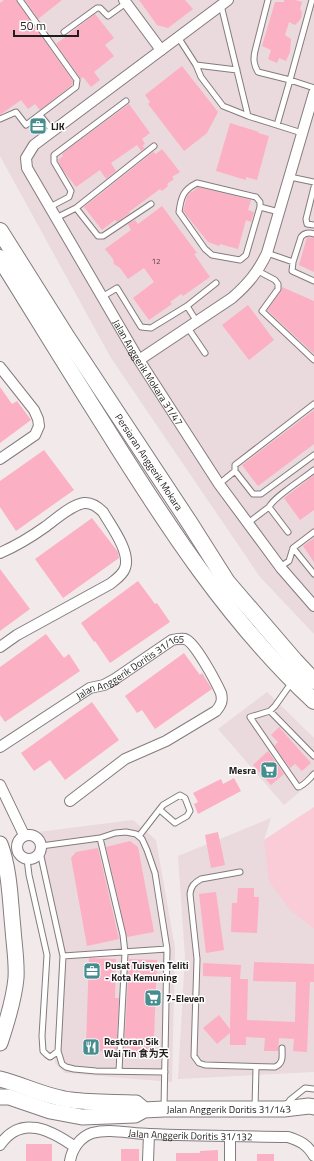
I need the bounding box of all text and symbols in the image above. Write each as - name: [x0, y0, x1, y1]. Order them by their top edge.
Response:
- scale bar: [14, 12, 78, 38]
- text: 50 m: [20, 16, 46, 35]
- office icon: LJK: [28, 116, 48, 136]
- place label: LJK: [51, 119, 65, 134]
- house number: 12: [152, 255, 160, 267]
- street label: Jalan Anggerik Mokara 31/47: [109, 317, 186, 429]
- street label: Persiaran Anggerik Mokara: [111, 411, 186, 514]
- street label: Jalan Anggerik Doritis 31/165: [73, 632, 185, 703]
- supermarket icon: Mesra: [259, 760, 279, 780]
- place label: Mesra: [229, 763, 256, 778]
- place label: Pusat Tuisyen Teliti - Kota Kemuning: [105, 958, 189, 985]
- office icon: Pusat Tuisyen Teliti - Kota Kemuning: [82, 961, 102, 981]
- supermarket icon: 7-Eleven: [143, 988, 163, 1008]
- place label: 7-Eleven: [166, 991, 205, 1006]
- place label: Restoran Sik Wai Tin 食为天: [104, 1034, 170, 1061]
- restaurant icon: Restoran Sik Wai Tin 食为天: [81, 1037, 101, 1057]
- street label: Jalan Anggerik Doritis 31/143: [167, 1101, 292, 1117]
- street label: Jalan Anggerik Doritis 31/132: [128, 1125, 253, 1144]

